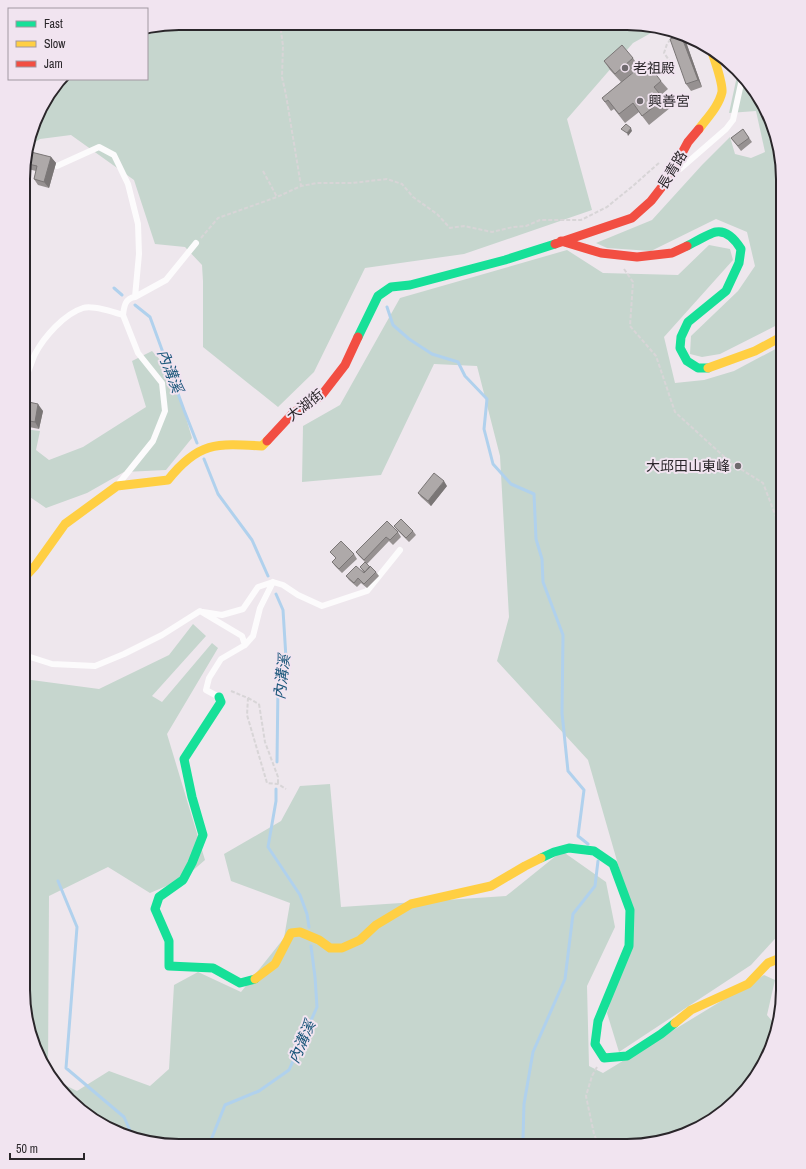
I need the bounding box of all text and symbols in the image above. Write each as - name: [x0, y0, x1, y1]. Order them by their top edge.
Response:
- legend: [8, 8, 148, 80]
- text: Fast: [44, 16, 63, 32]
- text: Slow: [44, 36, 66, 52]
- text: Jam: [44, 56, 63, 72]
- place label: 老祖殿: [633, 59, 675, 77]
- marker: 老祖殿: [620, 63, 630, 73]
- place label: 興善宮: [648, 92, 690, 110]
- marker: 興善宮: [635, 96, 645, 106]
- street label: 長青路: [653, 147, 691, 193]
- water label: 內溝溪: [153, 346, 189, 397]
- street label: 大湖街: [283, 385, 327, 425]
- place label: 大邱田山東峰: [646, 457, 730, 475]
- marker: 大邱田山東峰: [733, 461, 743, 471]
- water label: 內溝溪: [268, 651, 295, 701]
- water label: 內溝溪: [283, 1015, 321, 1067]
- scale bar: [10, 1135, 84, 1161]
- text: 50 m: [16, 1141, 38, 1157]

